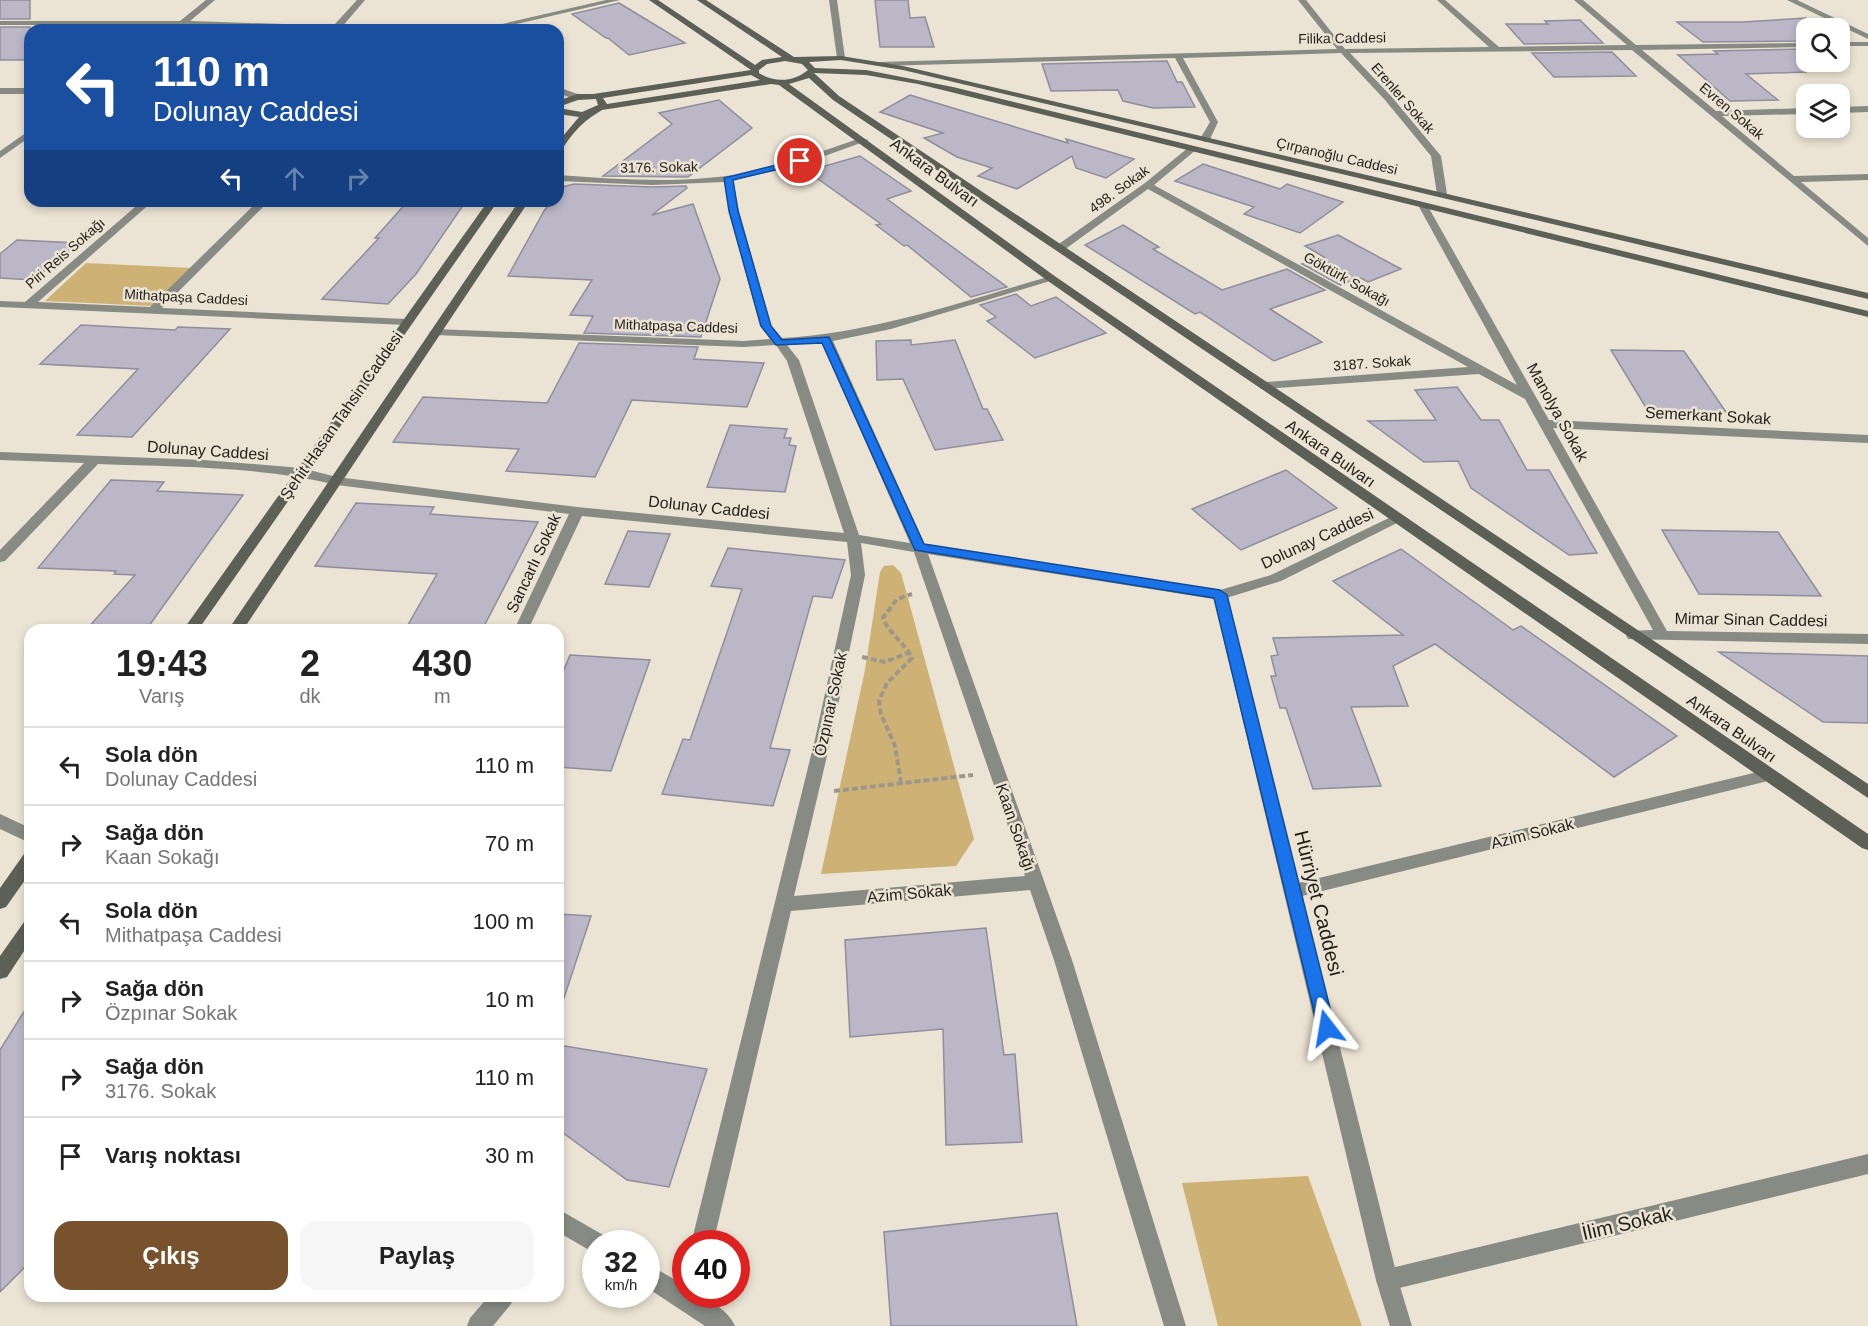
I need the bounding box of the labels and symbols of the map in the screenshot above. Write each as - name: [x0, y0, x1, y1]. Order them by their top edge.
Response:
- street label: Filika Caddesi: [1298, 29, 1386, 47]
- street label: Erenler Sokak: [1368, 60, 1439, 137]
- street label: Evren Sokak: [1696, 79, 1768, 143]
- street label: Çırpanoğlu Caddesi: [1275, 134, 1399, 178]
- pin: [774, 135, 825, 186]
- street label: Ankara Bulvarı: [887, 135, 982, 210]
- street label: 3176. Sokak: [620, 158, 699, 176]
- street label: 498. Sokak: [1086, 161, 1153, 216]
- street label: Piri Reis Sokağı: [22, 214, 108, 292]
- street label: Göktürk Sokağı: [1301, 249, 1393, 309]
- street label: Mithatpaşa Caddesi: [124, 286, 248, 308]
- street label: Mithatpaşa Caddesi: [614, 316, 738, 336]
- street label: Şehit Hasan Tahsin Caddesi: [277, 328, 406, 502]
- street label: 3187. Sokak: [1333, 352, 1412, 374]
- street label: Manolya Sokak: [1524, 360, 1592, 465]
- street label: Semerkant Sokak: [1644, 404, 1772, 427]
- street label: Ankara Bulvarı: [1283, 416, 1379, 490]
- street label: Dolunay Caddesi: [147, 438, 269, 463]
- street label: Dolunay Caddesi: [647, 493, 770, 522]
- street label: Dolunay Caddesi: [1258, 505, 1376, 572]
- street label: Sancarlı Sokak: [503, 510, 564, 616]
- street label: Mimar Sinan Caddesi: [1674, 610, 1828, 629]
- street label: Özpınar Sokak: [811, 650, 850, 758]
- street label: Ankara Bulvarı: [1684, 691, 1780, 765]
- street label: Kaan Sokağı: [993, 781, 1038, 873]
- street label: Azim Sokak: [1489, 815, 1576, 852]
- street label: Hürriyet Caddesi: [1290, 828, 1348, 978]
- street label: Azim Sokak: [866, 881, 953, 906]
- position arrow: [1295, 996, 1359, 1060]
- street label: İlim Sokak: [1580, 1202, 1675, 1244]
- speed limit sign: 40: [672, 1230, 750, 1308]

